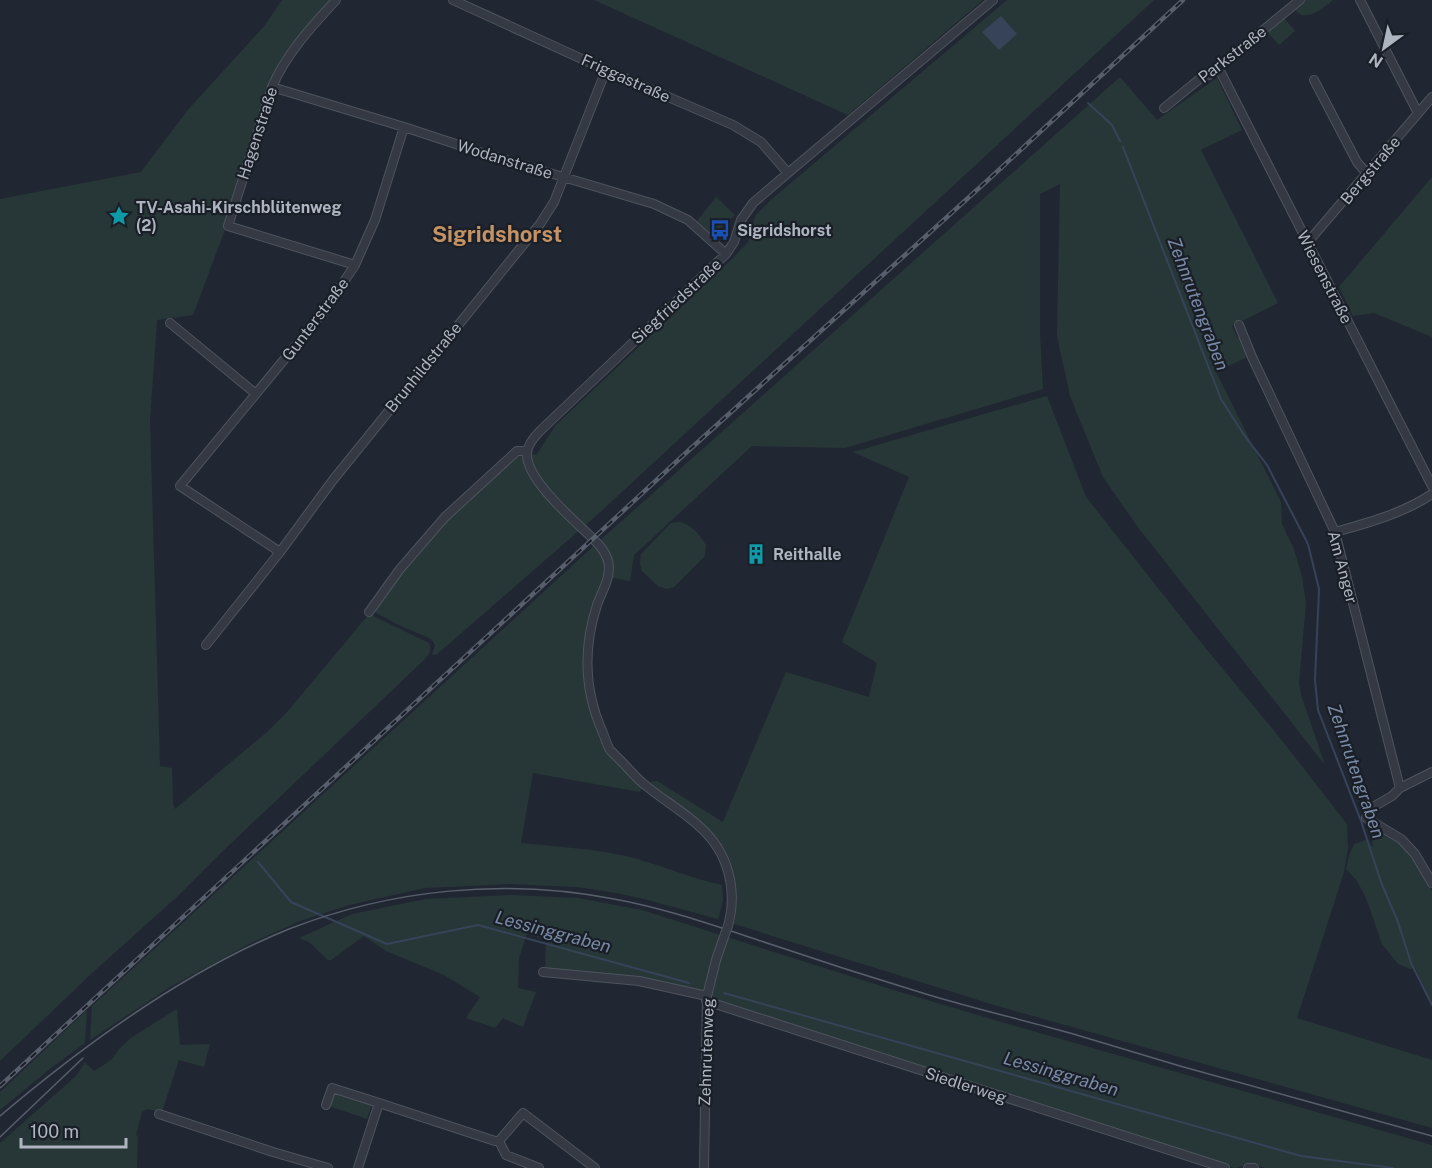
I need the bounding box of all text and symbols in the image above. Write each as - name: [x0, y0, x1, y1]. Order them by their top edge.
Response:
- north arrow: [1354, 18, 1414, 78]
- street label: Parkstraße: [1194, 22, 1270, 87]
- text: N: [1366, 49, 1387, 72]
- street label: Friggastraße: [578, 50, 673, 107]
- street label: Hagenstraße: [234, 84, 281, 182]
- street label: Bergstraße: [1336, 132, 1404, 208]
- street label: Wodanstraße: [455, 136, 555, 183]
- place label: TV-Asahi-Kirschblütenweg (2): [136, 198, 341, 235]
- place icon: TV-Asahi-Kirschblütenweg (2): [107, 204, 131, 228]
- bus stop icon: Sigridshorst: [708, 218, 732, 242]
- district label: Sigridshorst: [432, 221, 562, 247]
- place label: Sigridshorst: [737, 221, 832, 240]
- street label: Wiesenstraße: [1293, 227, 1356, 327]
- water label: Zehnrutengraben: [1163, 234, 1234, 373]
- street label: Siegfriedstraße: [627, 255, 725, 348]
- street label: Gunterstraße: [278, 274, 353, 364]
- street label: Brunhildstraße: [381, 318, 465, 416]
- street label: Am Anger: [1324, 529, 1361, 606]
- building icon: Reithalle: [744, 542, 768, 566]
- place label: Reithalle: [773, 545, 842, 564]
- water label: Zehnrutengraben: [1324, 701, 1389, 841]
- water label: Lessinggraben: [493, 906, 613, 957]
- street label: Zehnrutenweg: [695, 998, 718, 1106]
- water label: Lessinggraben: [1001, 1047, 1121, 1100]
- street label: Siedlerweg: [923, 1063, 1009, 1108]
- scale bar: [21, 1111, 126, 1149]
- text: 100 m: [30, 1121, 79, 1142]

